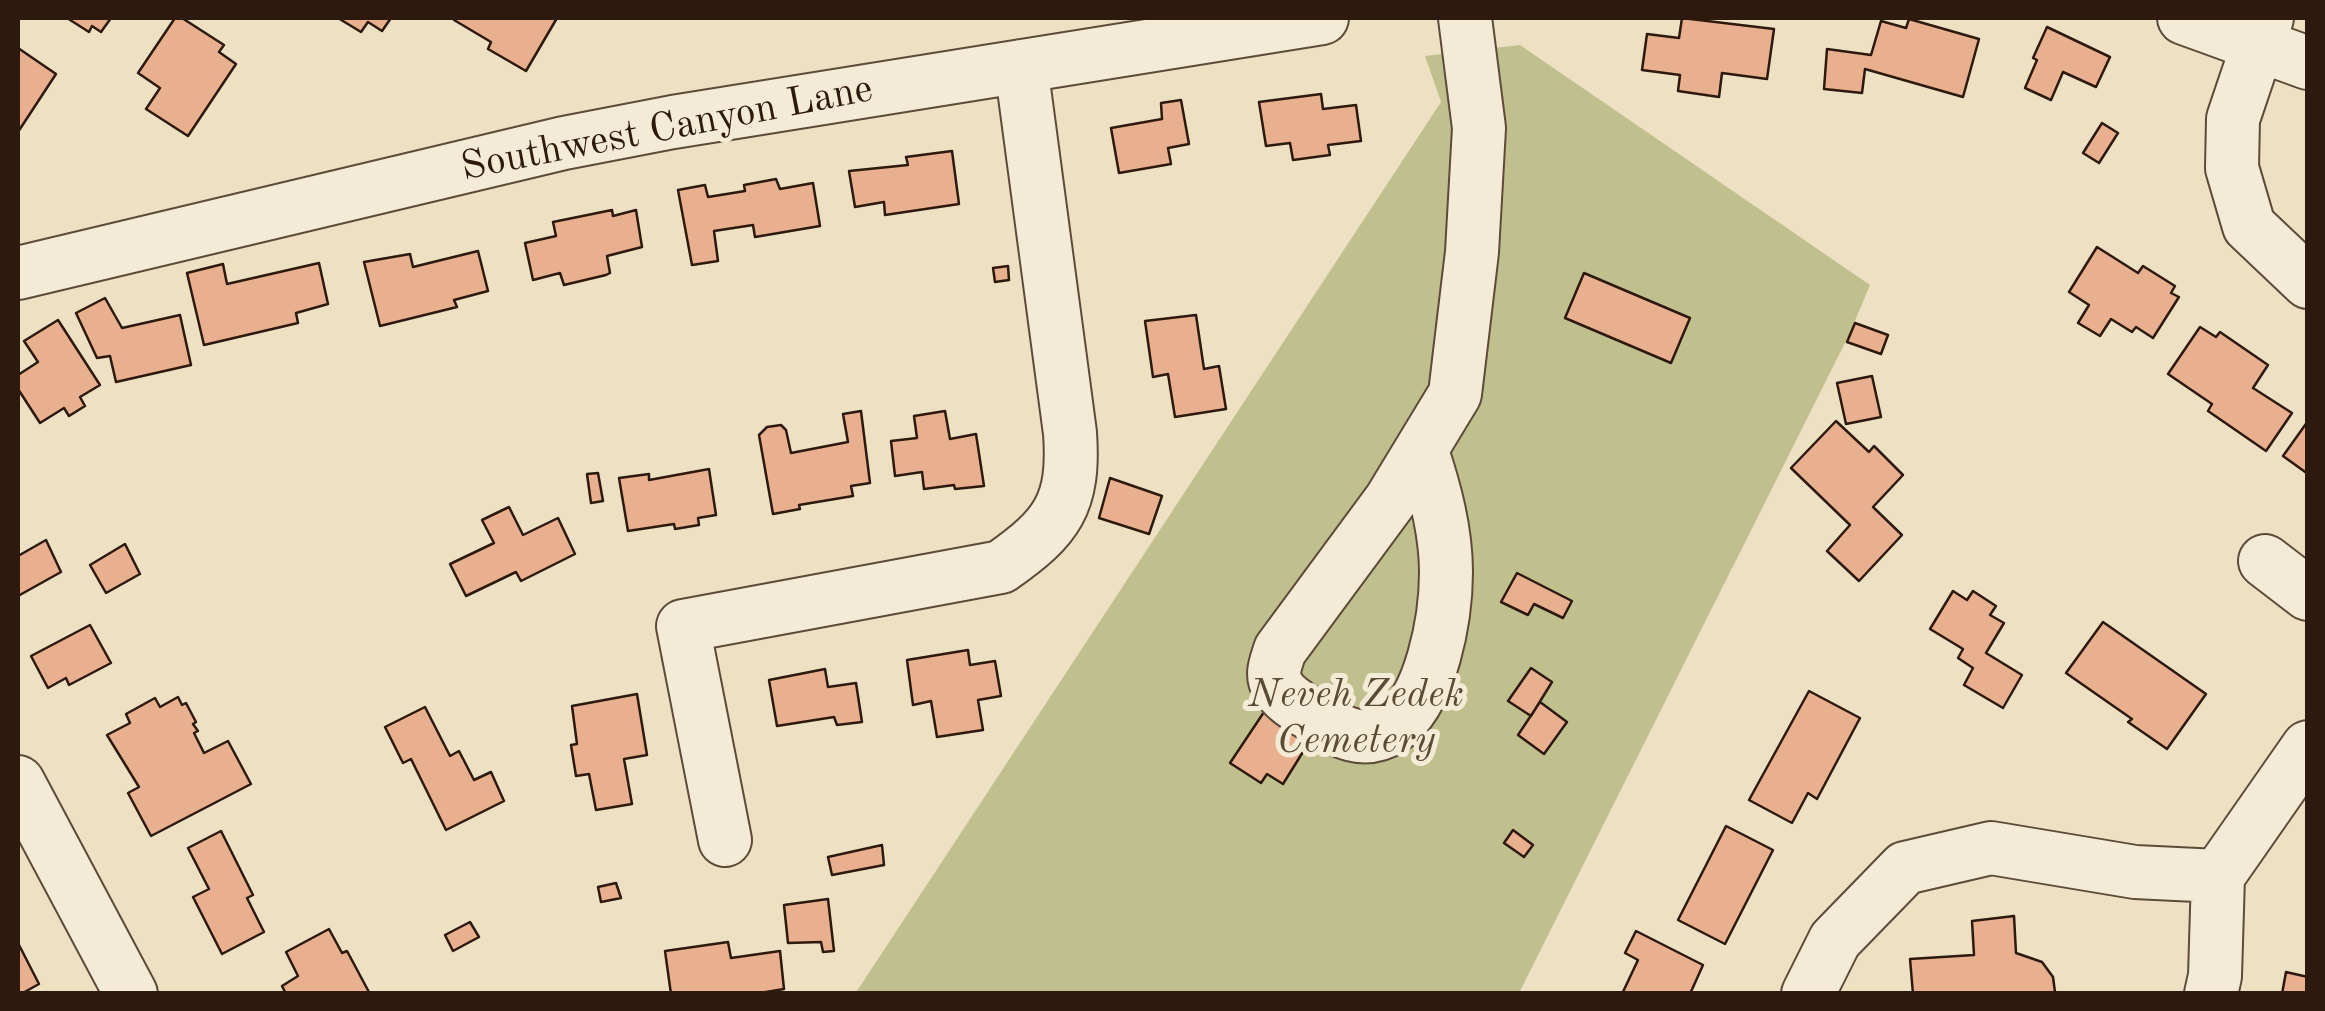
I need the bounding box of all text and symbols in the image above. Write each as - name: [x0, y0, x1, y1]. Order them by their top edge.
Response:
- street label: Southwest Canyon Lane: [457, 66, 877, 192]
- park label: Neveh Zedek Cemetery: [1248, 672, 1464, 766]

